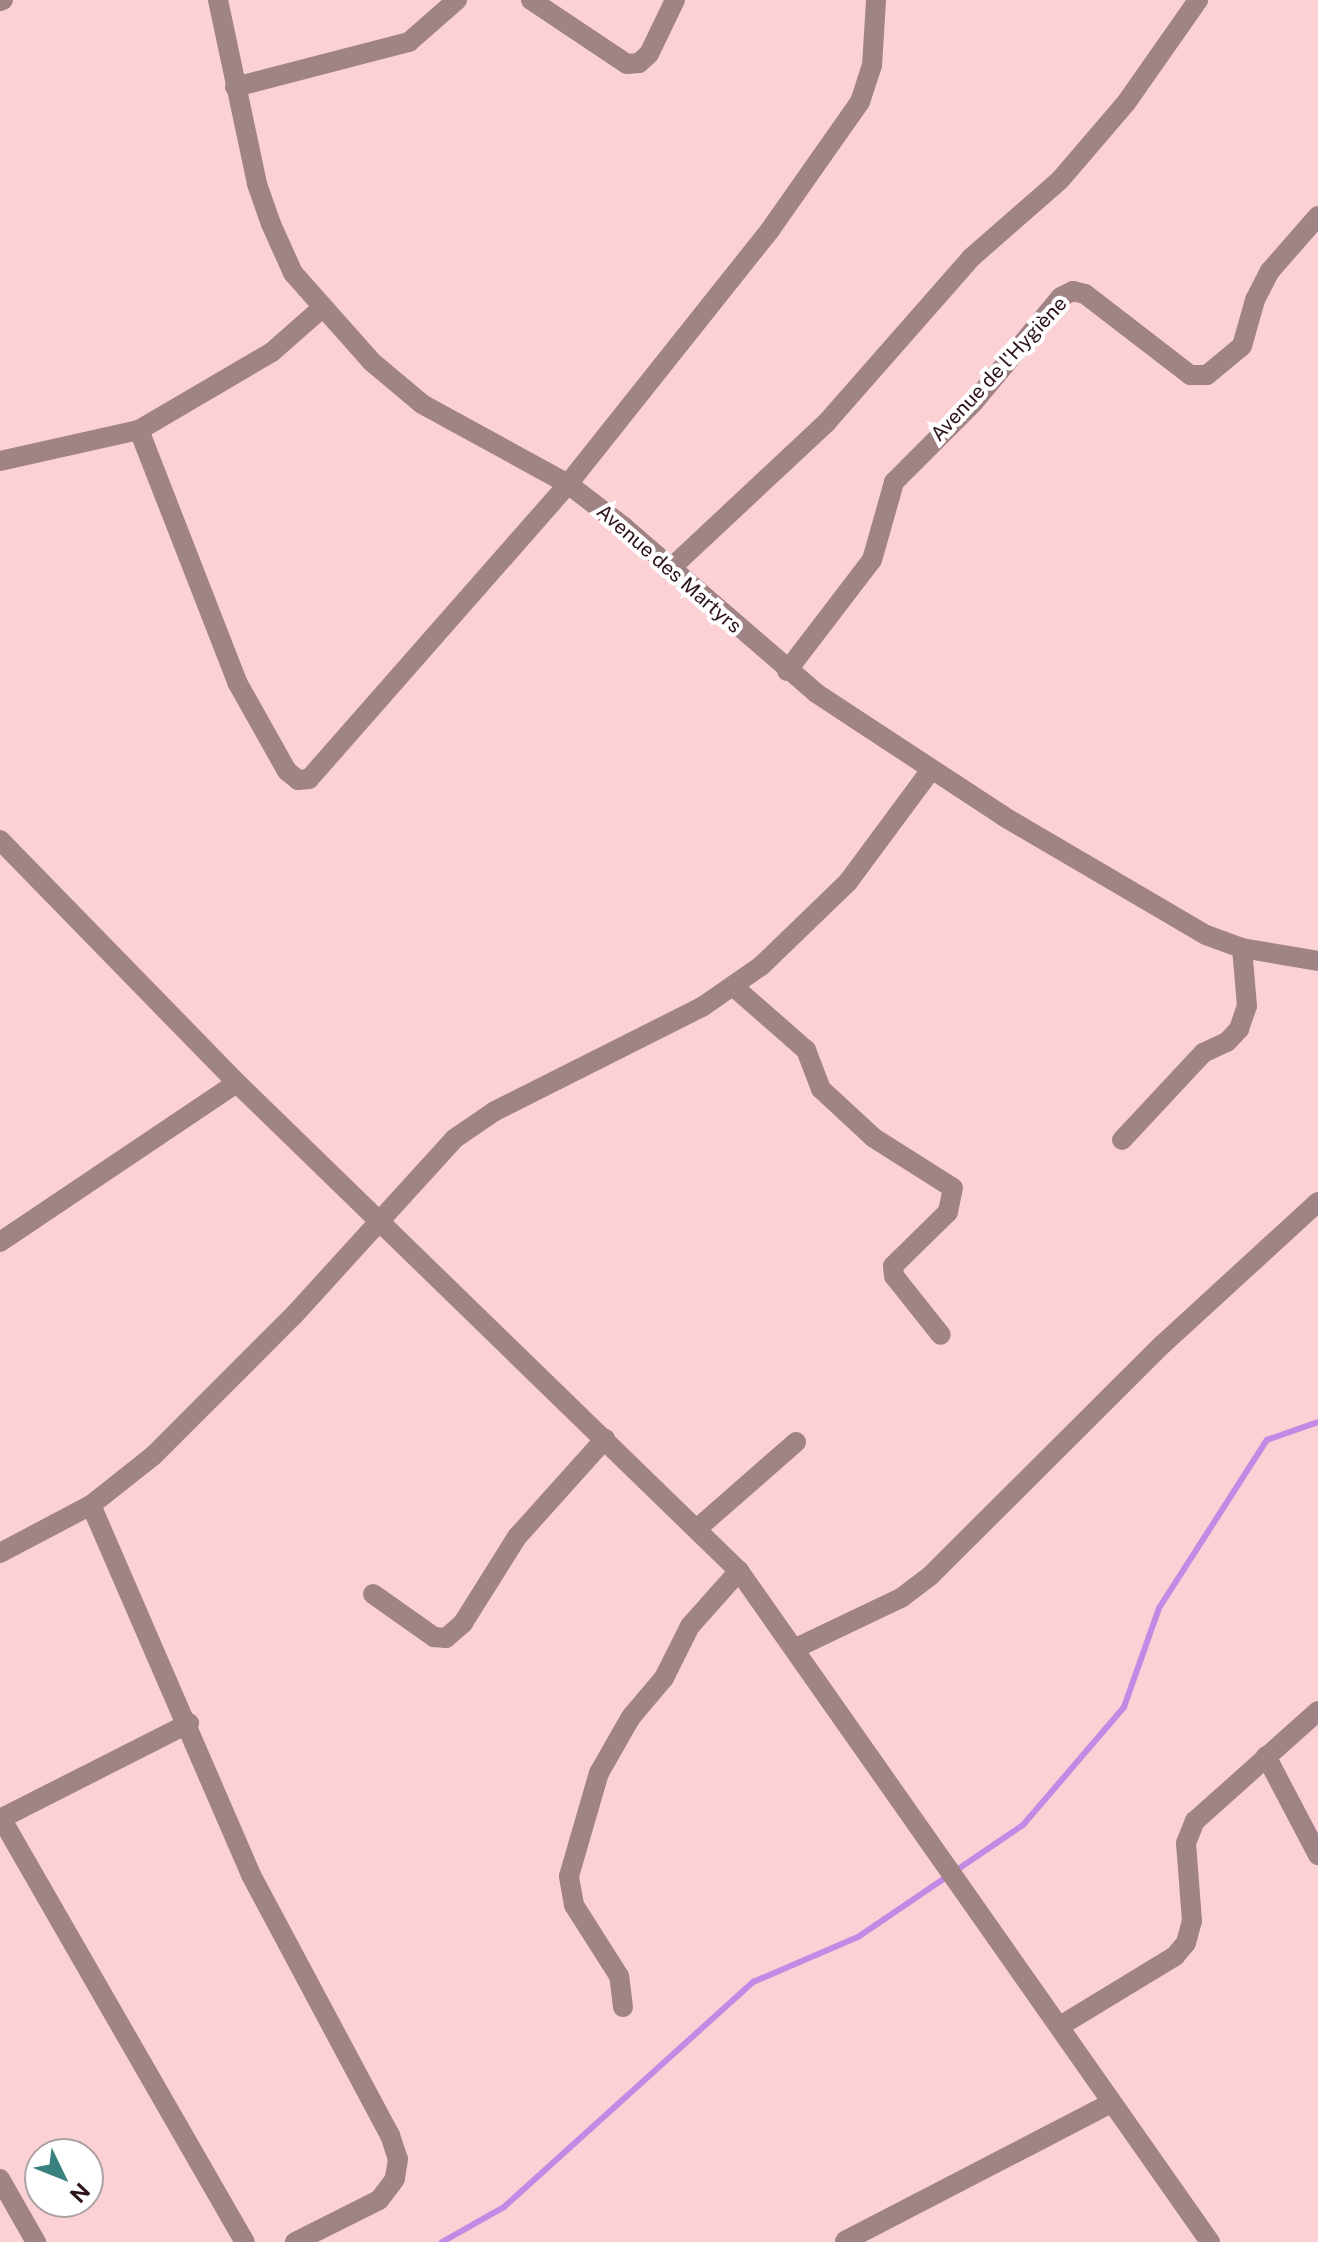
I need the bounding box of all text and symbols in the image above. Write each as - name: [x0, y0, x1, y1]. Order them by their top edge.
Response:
- street label: Avenue de l'Hygiène: [926, 292, 1072, 446]
- street label: Avenue des Martyrs: [592, 499, 746, 639]
- north arrow: [24, 2138, 104, 2218]
- text: N: [65, 2178, 95, 2208]

